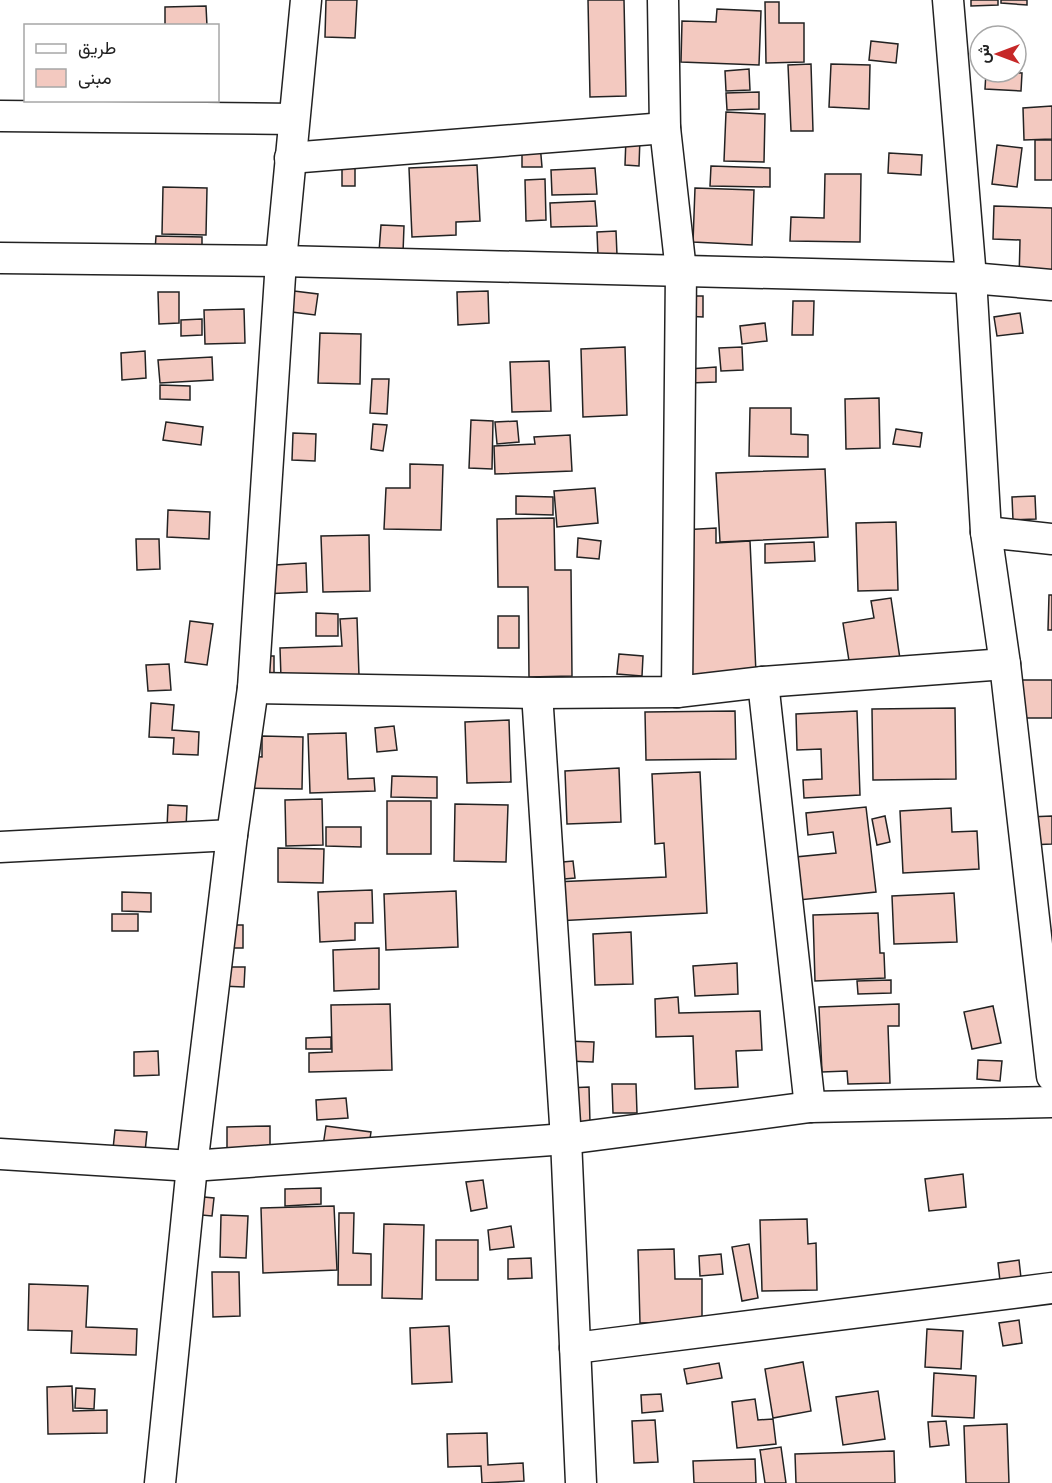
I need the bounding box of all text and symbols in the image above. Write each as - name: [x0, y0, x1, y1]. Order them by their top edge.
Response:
- legend: [24, 24, 219, 102]
- north arrow: [968, 24, 1028, 84]
- text: طريق: [78, 36, 116, 59]
- text: ش: [973, 44, 993, 64]
- text: مبنى: [78, 66, 112, 89]

